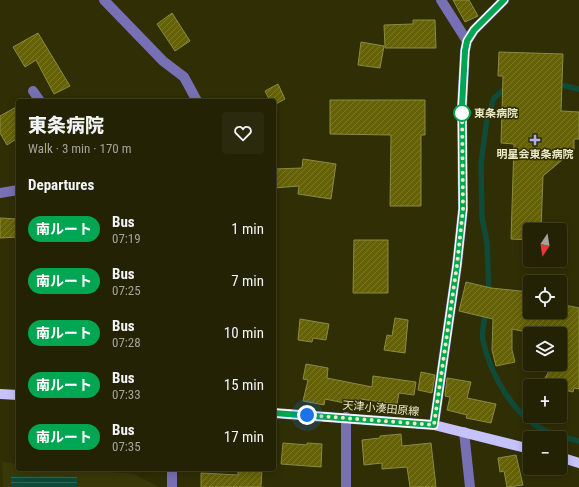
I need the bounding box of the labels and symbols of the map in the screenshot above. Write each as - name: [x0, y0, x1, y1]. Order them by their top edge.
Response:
- marker: 東条病院: [453, 104, 471, 122]
- place label: 東条病院: [474, 107, 518, 120]
- marker: 明星会東条病院: [529, 134, 541, 146]
- place label: 明星会東条病院: [497, 148, 574, 161]
- north arrow: [523, 223, 567, 267]
- street label: 天津小湊田原線: [342, 399, 420, 418]
- your location: [297, 405, 317, 425]

